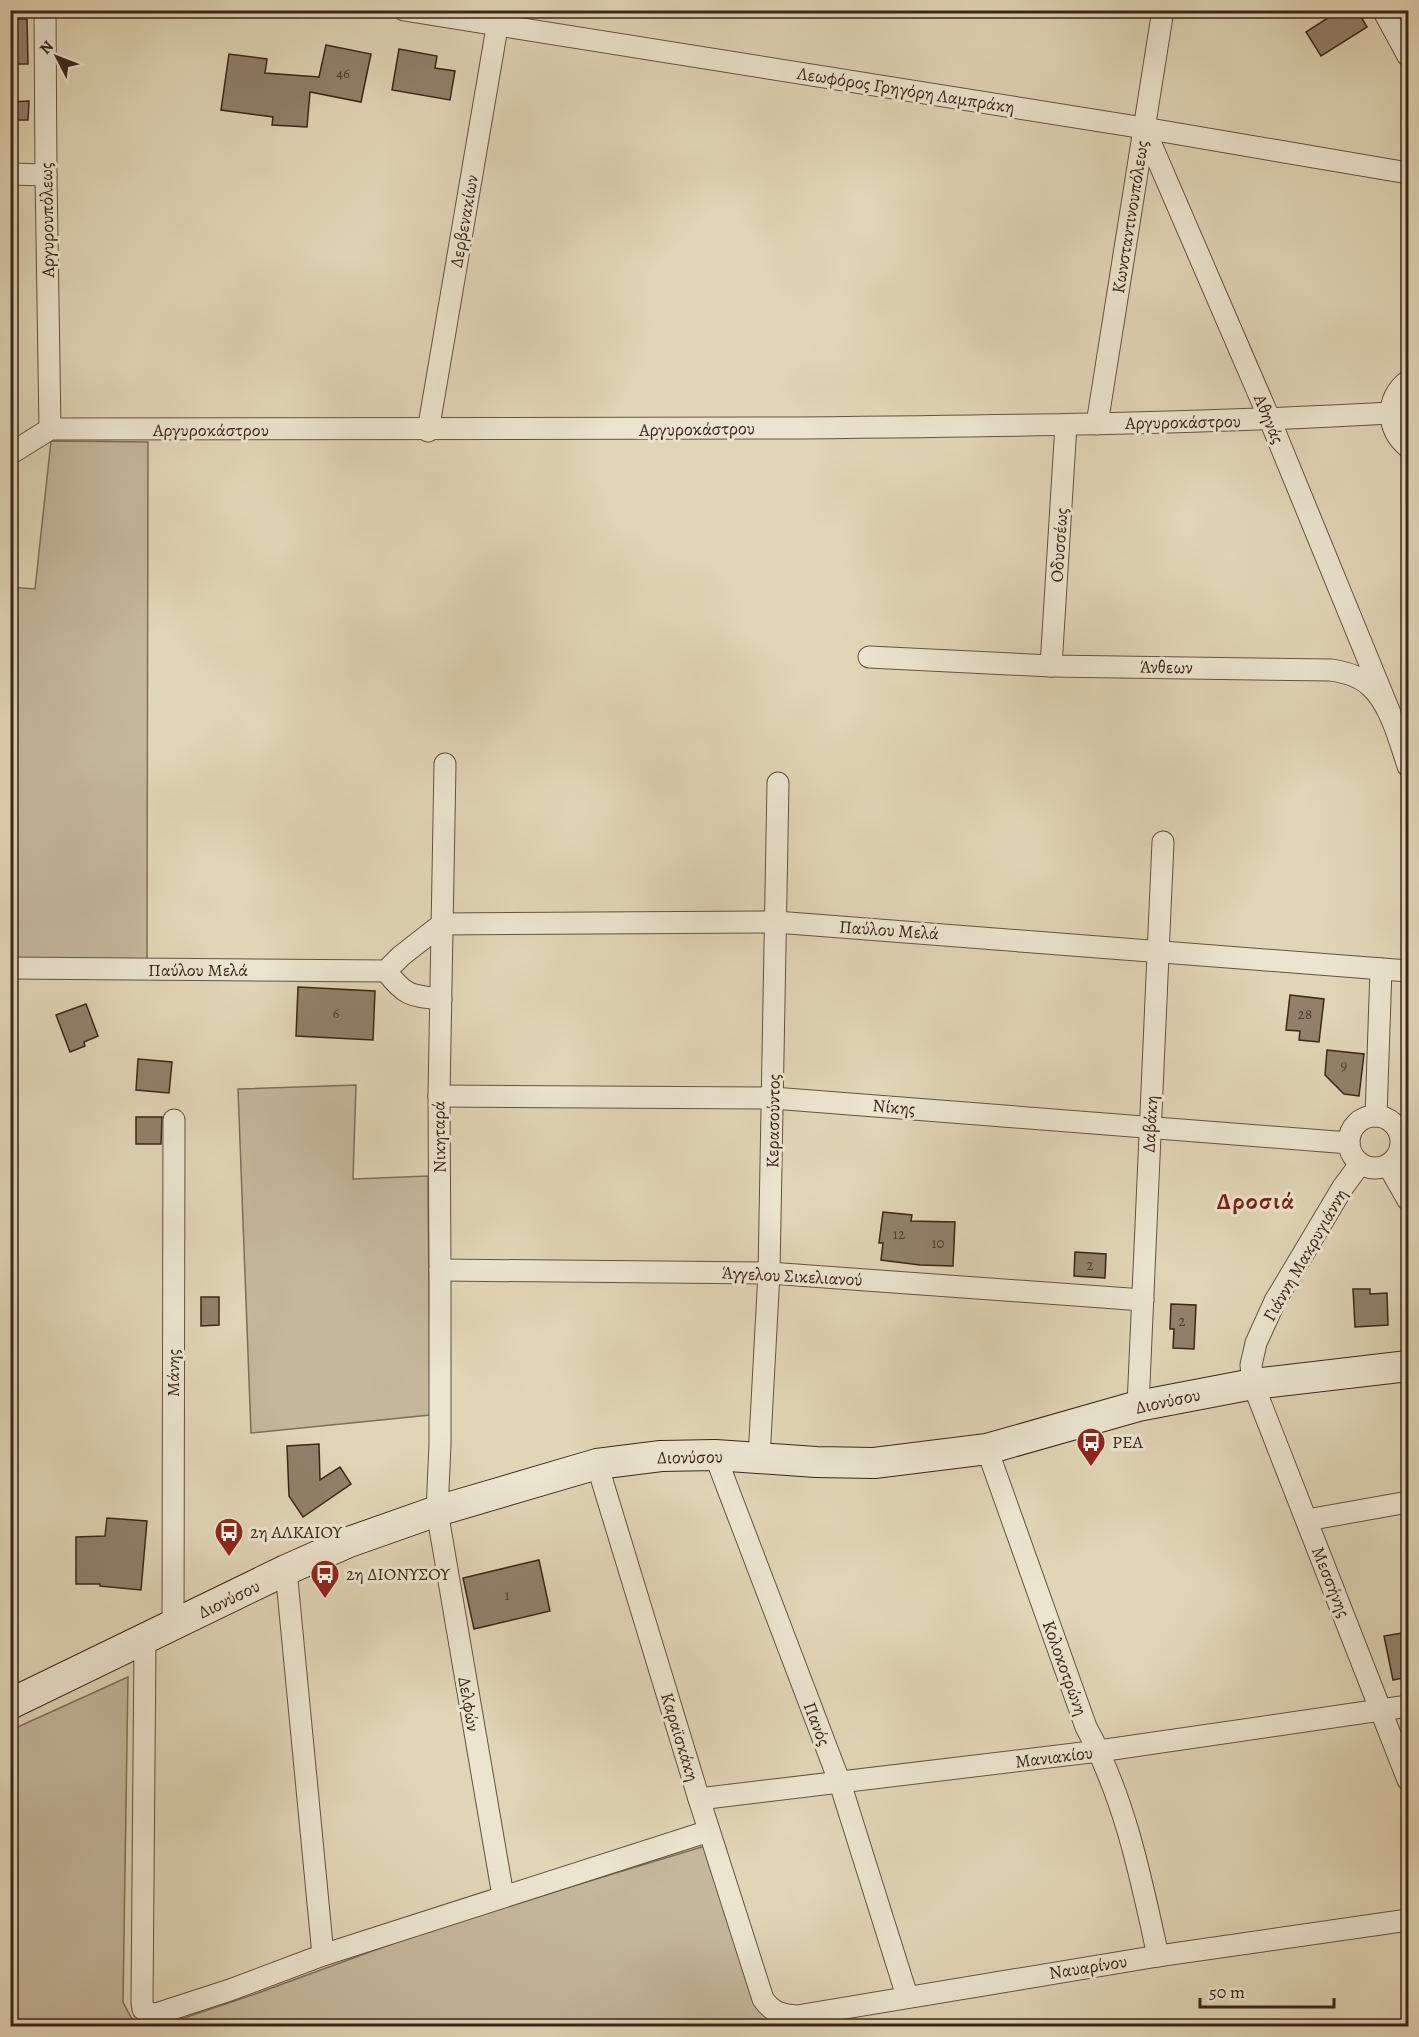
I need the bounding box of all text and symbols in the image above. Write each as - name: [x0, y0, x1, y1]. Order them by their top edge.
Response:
- north arrow: [27, 27, 87, 87]
- text: N: [35, 36, 59, 59]
- street label: Λεωφόρος Γρηγόρη Λαμπράκη: [795, 61, 1016, 119]
- house number: 46: [336, 63, 350, 83]
- street label: Κωνσταντινουπόλεως: [1106, 139, 1154, 295]
- street label: Αργυρουπόλεως: [34, 162, 60, 279]
- street label: Δερβενακίων: [444, 173, 484, 269]
- street label: Αθηνάς: [1247, 390, 1290, 447]
- street label: Αργυροκάστρου: [1124, 409, 1241, 435]
- street label: Αργυροκάστρου: [638, 416, 755, 442]
- street label: Αργυροκάστρου: [152, 418, 269, 442]
- street label: Οδυσσέως: [1044, 507, 1074, 583]
- street label: Άνθεων: [1139, 655, 1193, 679]
- street label: Παύλου Μελά: [838, 915, 940, 945]
- street label: Παύλου Μελά: [148, 958, 248, 982]
- house number: 6: [333, 1003, 340, 1023]
- house number: 28: [1298, 1004, 1312, 1024]
- house number: 9: [1341, 1055, 1348, 1075]
- street label: Κερασούντος: [760, 1074, 786, 1168]
- street label: Νίκης: [872, 1093, 916, 1121]
- street label: Δαβάκη: [1137, 1095, 1163, 1153]
- street label: Νικηταρά: [426, 1100, 452, 1173]
- street label: Γιάννη Μακρυγιάννη: [1257, 1184, 1353, 1326]
- district label: Δροσιά: [1217, 1185, 1295, 1217]
- house number: 12: [893, 1224, 905, 1244]
- house number: 10: [931, 1233, 945, 1253]
- house number: 2: [1086, 1255, 1094, 1275]
- street label: Άγγελου Σικελιανού: [721, 1260, 863, 1292]
- house number: 2: [1178, 1311, 1186, 1331]
- street label: Μάνης: [161, 1349, 185, 1397]
- street label: Διονύσου: [1133, 1382, 1203, 1420]
- bus stop icon: ΡΕΑ: [1075, 1426, 1107, 1468]
- place label: ΡΕΑ: [1112, 1430, 1144, 1454]
- street label: Διονύσου: [657, 1444, 723, 1470]
- bus stop icon: 2η ΑΛΚΑΙΟΥ: [213, 1516, 245, 1558]
- place label: 2η ΑΛΚΑΙΟΥ: [250, 1520, 344, 1544]
- street label: Μεσσήνης: [1306, 1543, 1356, 1621]
- bus stop icon: 2η ΔΙΟΝΥΣΟΥ: [309, 1558, 341, 1600]
- place label: 2η ΔΙΟΝΥΣΟΥ: [346, 1562, 451, 1586]
- street label: Διονύσου: [194, 1574, 264, 1624]
- house number: 1: [504, 1585, 510, 1605]
- street label: Κολοκοτρώνη: [1037, 1617, 1093, 1719]
- street label: Δελφών: [452, 1675, 486, 1733]
- street label: Καραϊσκάκη: [655, 1690, 705, 1784]
- street label: Πανός: [798, 1699, 836, 1749]
- street label: Μανιακίου: [1014, 1740, 1094, 1774]
- street label: Ναυαρίνου: [1047, 1949, 1129, 1985]
- scale bar: [1200, 1971, 1334, 2009]
- text: 50 m: [1209, 1980, 1245, 2004]

